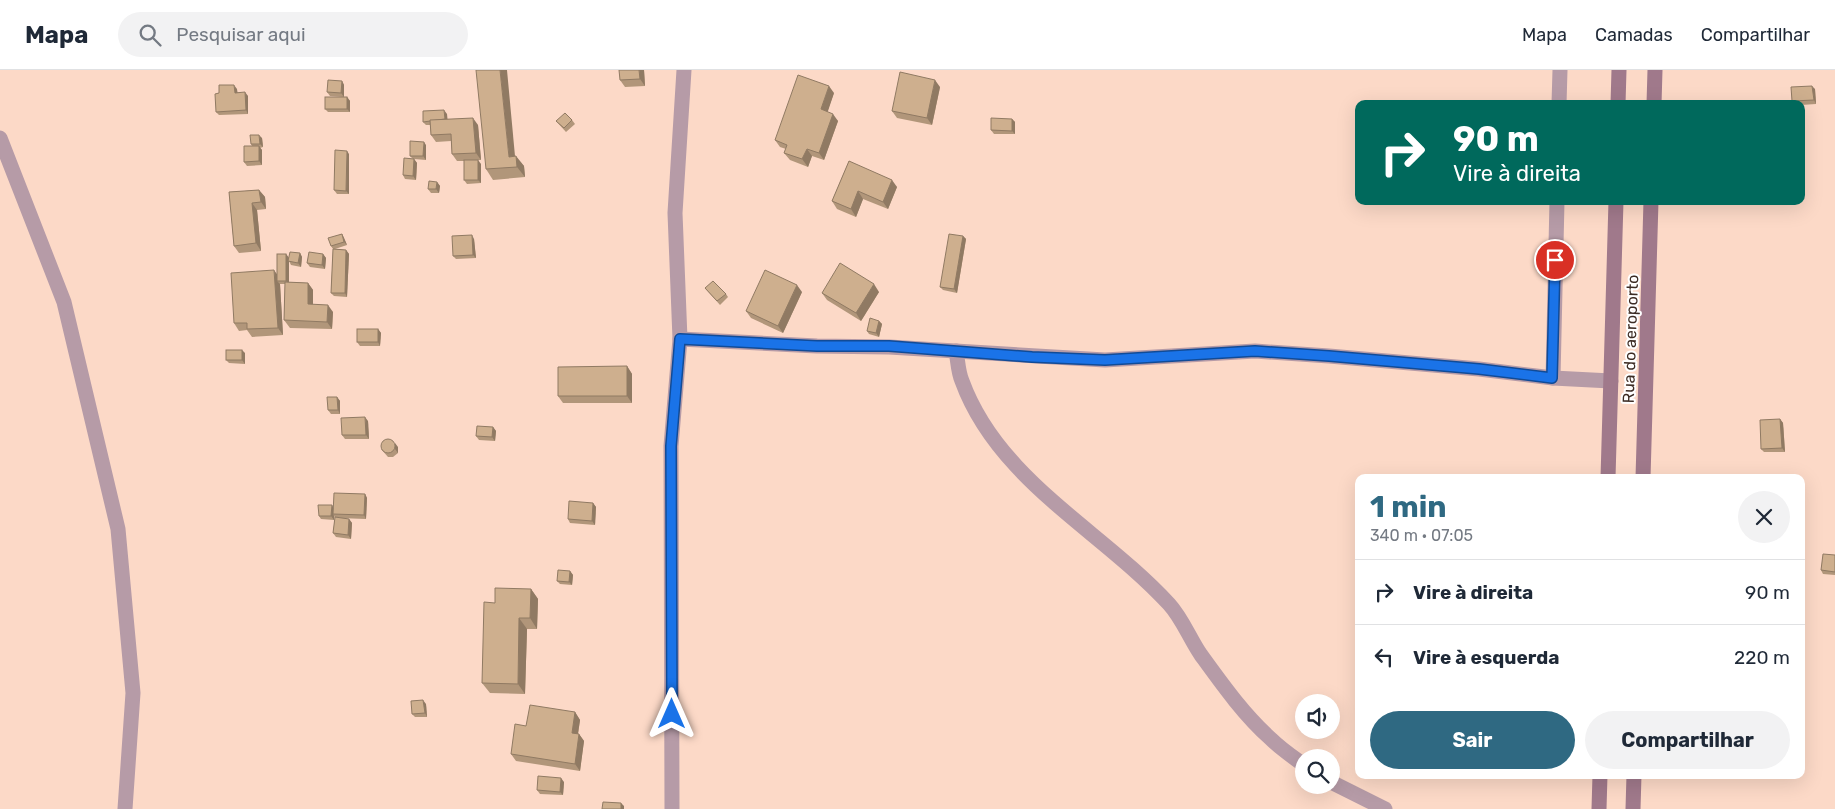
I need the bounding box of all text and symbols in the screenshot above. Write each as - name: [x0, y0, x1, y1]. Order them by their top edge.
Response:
- search box: [118, 12, 468, 57]
- text: Mapa: [25, 21, 88, 49]
- icon: search: [136, 21, 164, 49]
- text: Pesquisar aqui: [176, 23, 306, 46]
- text: Mapa: [1522, 24, 1567, 46]
- text: Camadas: [1595, 24, 1673, 46]
- text: Compartilhar: [1701, 24, 1810, 46]
- text: 90 m: [1453, 118, 1539, 160]
- icon: right: [1370, 120, 1435, 185]
- text: Vire à direita: [1453, 160, 1581, 187]
- pin: [1534, 239, 1576, 281]
- icon: arrive: [1541, 246, 1569, 274]
- street label: Rua do aeroporto: [1619, 274, 1642, 404]
- text: 1 min: [1370, 489, 1447, 525]
- button: close: [1738, 491, 1790, 543]
- text: 340 m · 07:05: [1370, 526, 1473, 545]
- icon: right: [1370, 578, 1398, 606]
- text: Vire à direita: [1413, 581, 1533, 604]
- text: 90 m: [1745, 581, 1790, 604]
- icon: left: [1370, 643, 1398, 671]
- text: Vire à esquerda: [1413, 646, 1560, 669]
- text: 220 m: [1734, 646, 1790, 669]
- position arrow: [645, 687, 697, 739]
- map controls: [1295, 694, 1340, 794]
- button: sound: [1295, 694, 1340, 739]
- button: Sair: [1370, 711, 1575, 769]
- button: Compartilhar: [1585, 711, 1790, 769]
- button: search: [1295, 749, 1340, 794]

